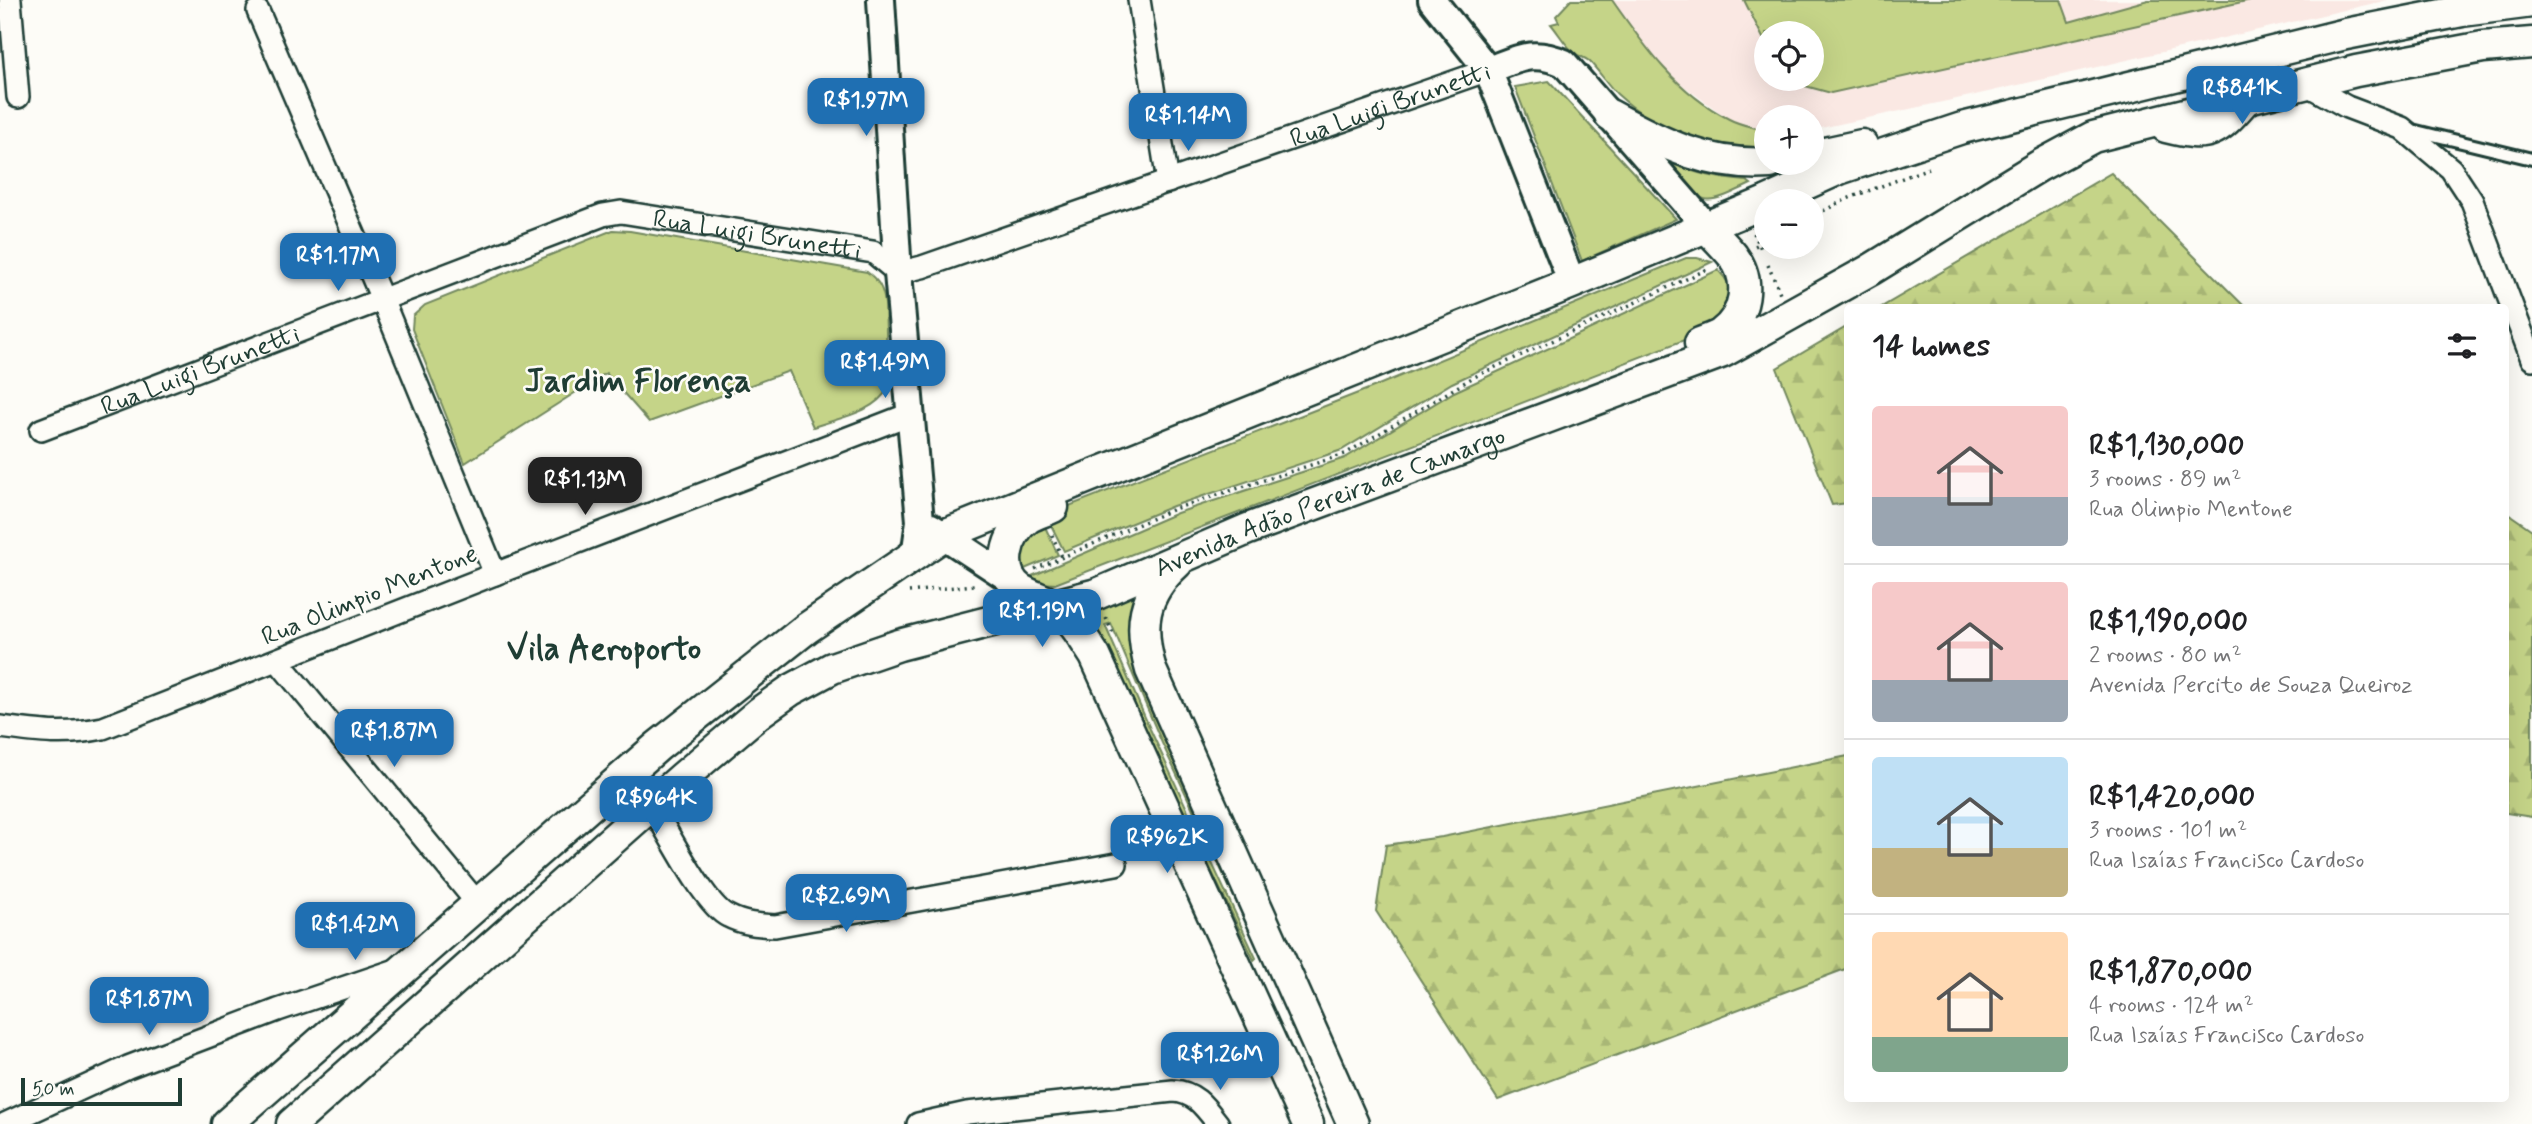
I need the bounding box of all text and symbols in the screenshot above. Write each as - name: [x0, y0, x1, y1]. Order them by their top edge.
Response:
- map controls: [1754, 21, 1824, 259]
- button: locate: [1754, 21, 1824, 91]
- street label: Rua Luigi Brunetti: [1286, 55, 1496, 157]
- pin: R$841K: [2185, 66, 2299, 126]
- text: R$841K: [2202, 74, 2282, 104]
- pin: R$1.97M: [801, 78, 931, 138]
- text: R$1.97M: [823, 86, 909, 116]
- pin: R$1.14M: [1123, 94, 1253, 153]
- text: R$1.14M: [1145, 101, 1231, 131]
- button: +: [1754, 105, 1824, 175]
- button: −: [1754, 189, 1824, 259]
- street label: Rua Luigi Brunetti: [650, 202, 864, 269]
- pin: R$1.17M: [273, 233, 403, 293]
- text: R$1.17M: [296, 241, 380, 271]
- street label: Rua Luigi Brunetti: [96, 318, 305, 425]
- text: 14 homes: [1872, 327, 1990, 366]
- icon: filters: [2443, 327, 2481, 365]
- pin: R$1.49M: [820, 340, 950, 400]
- text: R$1.49M: [840, 348, 930, 378]
- district label: Jardim Florença: [525, 360, 751, 404]
- street label: Avenida Adão Pereira de Camargo: [1150, 420, 1510, 586]
- text: R$1,130,000: [2089, 426, 2244, 465]
- icon: home: [1928, 434, 2012, 518]
- pin: R$1.13M: [520, 458, 650, 517]
- text: R$1.13M: [544, 465, 626, 495]
- text: 3 rooms · 89 m²: [2089, 465, 2241, 495]
- text: Rua Olimpio Mentone: [2089, 495, 2293, 525]
- street label: Rua Olimpio Mentone: [257, 537, 483, 655]
- pin: R$1.19M: [977, 590, 1107, 649]
- text: R$1.19M: [999, 597, 1085, 627]
- text: R$1,190,000: [2089, 602, 2248, 641]
- icon: home: [1928, 610, 2012, 694]
- district label: Vila Aeroporto: [507, 628, 701, 672]
- text: 2 rooms · 80 m²: [2089, 641, 2242, 671]
- text: Avenida Percito de Souza Queiroz: [2089, 671, 2413, 701]
- pin: R$1.87M: [329, 710, 459, 769]
- text: R$1.87M: [351, 717, 437, 747]
- pin: R$964K: [599, 776, 713, 836]
- text: R$1,420,000: [2089, 777, 2255, 816]
- text: R$964K: [616, 784, 696, 814]
- icon: home: [1928, 785, 2012, 869]
- pin: R$962K: [1110, 816, 1224, 875]
- text: 3 rooms · 101 m²: [2089, 816, 2247, 846]
- text: R$962K: [1127, 823, 1207, 853]
- text: Rua Isaías Francisco Cardoso: [2089, 846, 2364, 876]
- pin: R$2.69M: [781, 874, 911, 934]
- text: R$2.69M: [802, 882, 890, 912]
- pin: R$1.42M: [290, 902, 420, 962]
- text: R$1.42M: [311, 910, 399, 940]
- text: R$1,870,000: [2089, 952, 2252, 991]
- icon: home: [1928, 960, 2012, 1044]
- pin: R$1.87M: [84, 978, 214, 1037]
- text: R$1.87M: [106, 985, 192, 1015]
- text: 4 rooms · 124 m²: [2089, 991, 2254, 1021]
- text: Rua Isaías Francisco Cardoso: [2089, 1021, 2364, 1051]
- pin: R$1.26M: [1155, 1032, 1285, 1092]
- text: R$1.26M: [1177, 1040, 1263, 1070]
- scale bar: [21, 1075, 182, 1107]
- text: 50 m: [32, 1077, 75, 1102]

